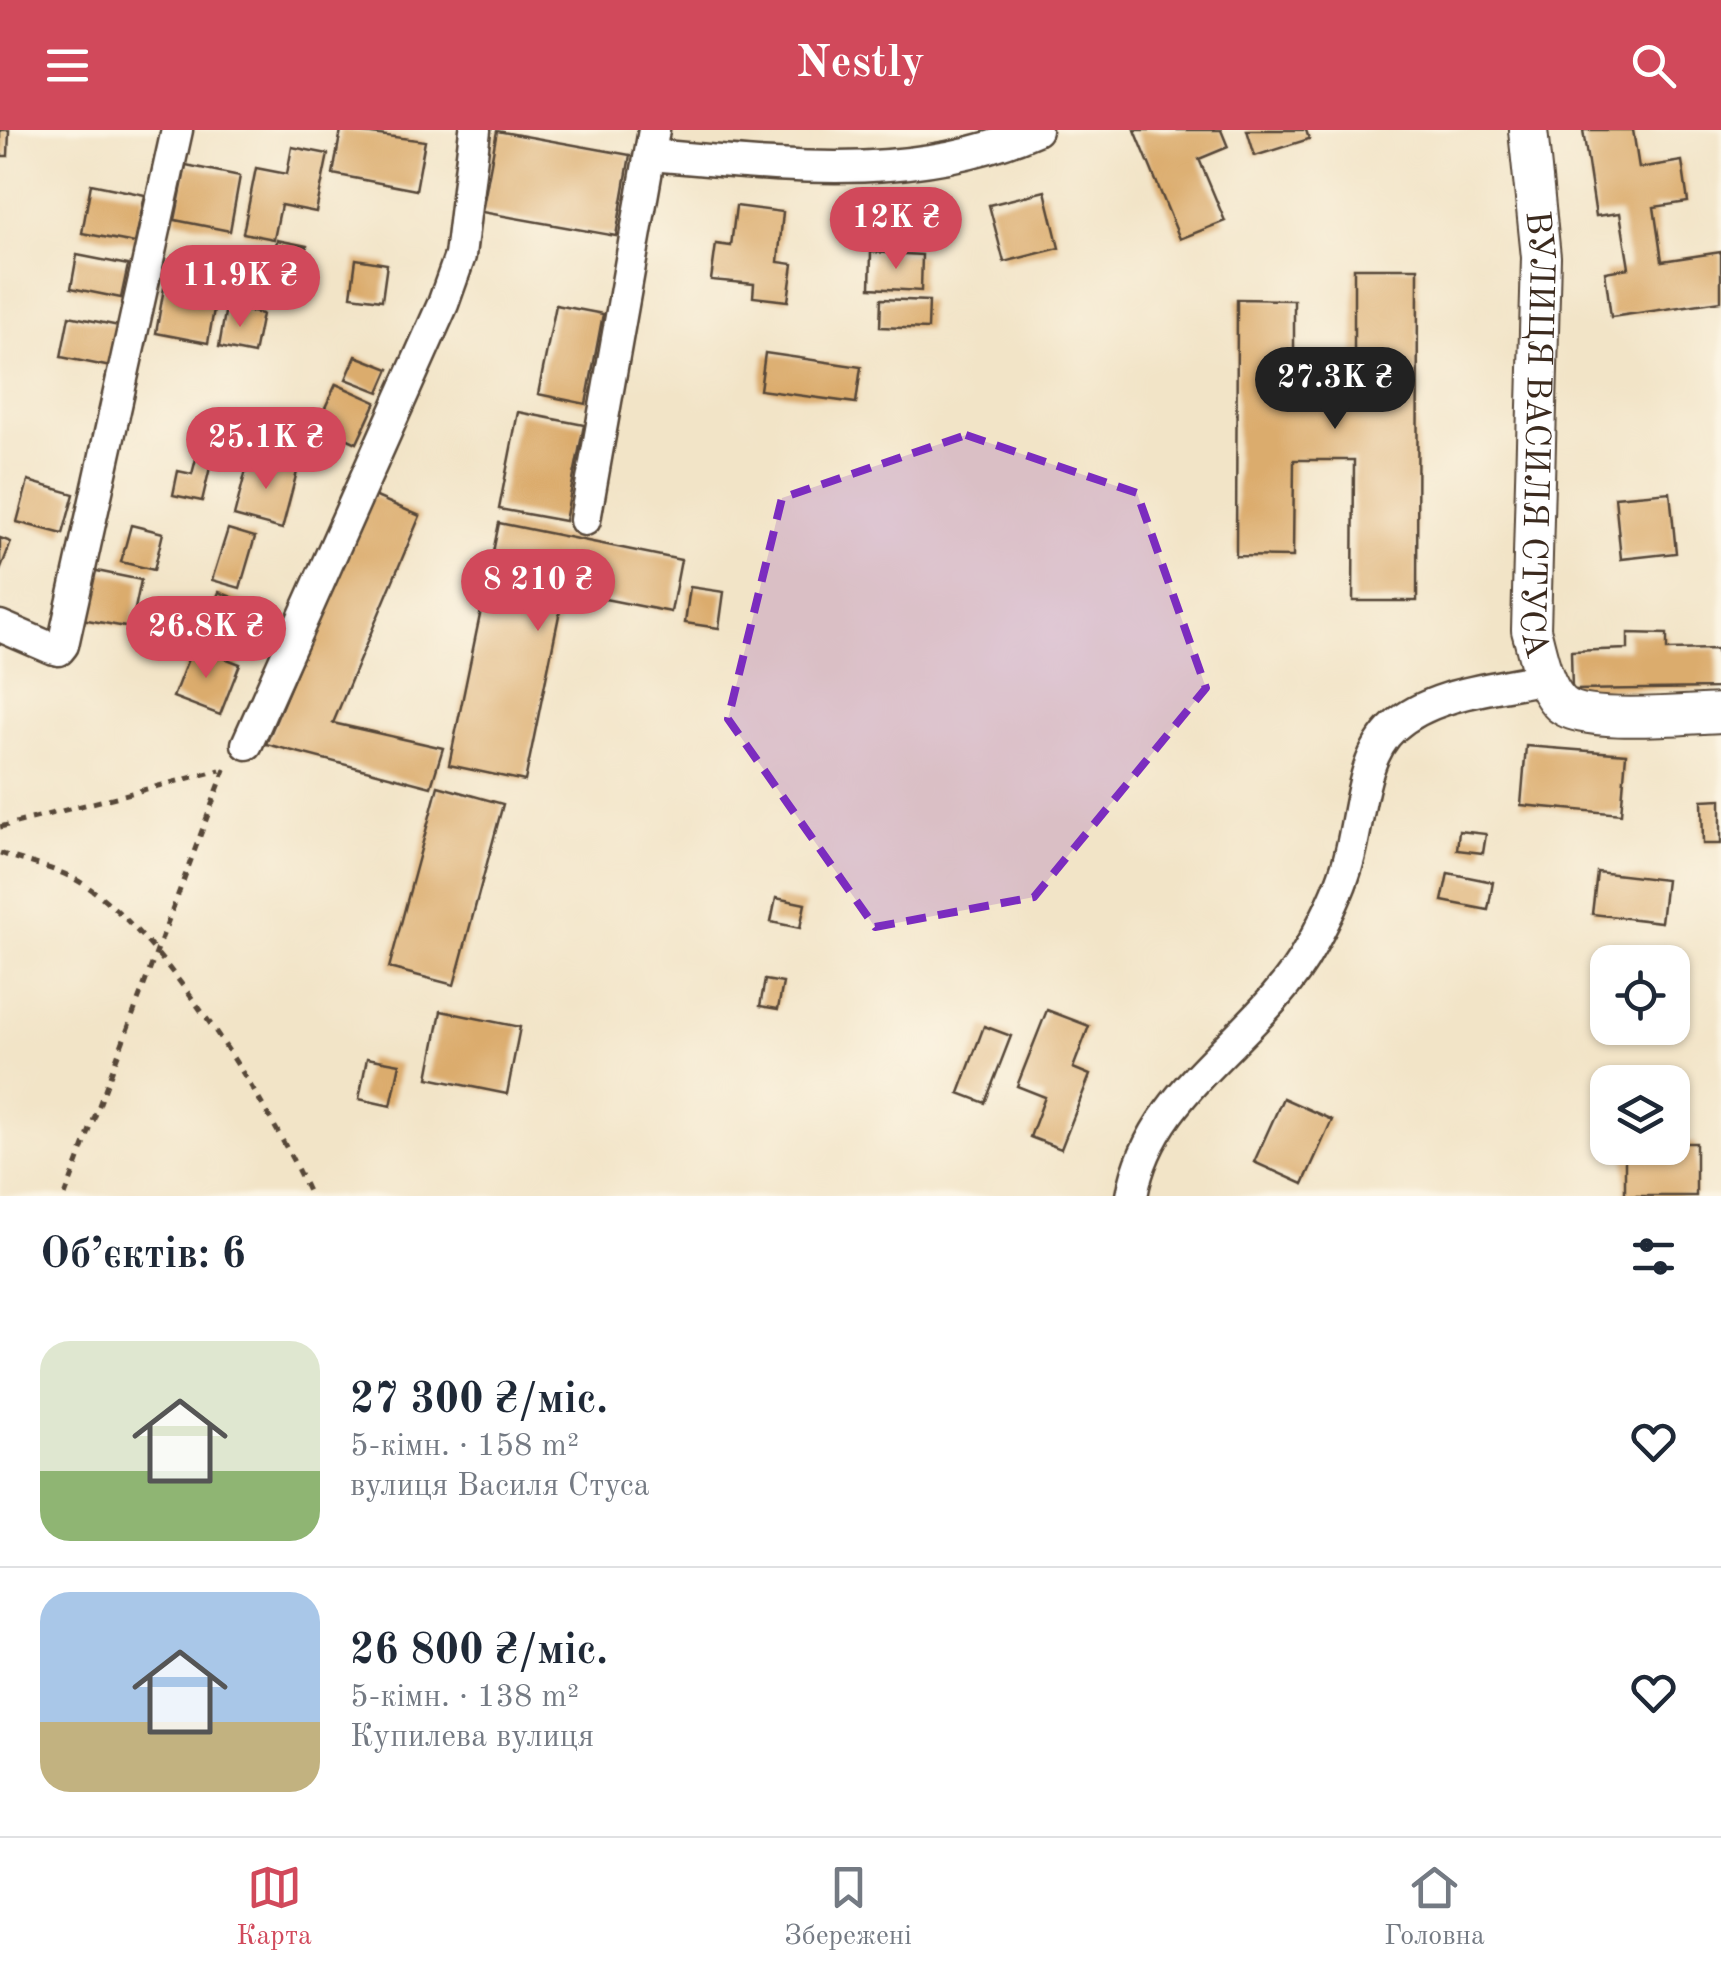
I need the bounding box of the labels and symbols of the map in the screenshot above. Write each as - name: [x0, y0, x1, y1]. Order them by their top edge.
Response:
- pin: 12K ₴: [826, 187, 966, 272]
- street label: ВУЛИЦЯ ВАСИЛЯ СТУСА: [1513, 209, 1559, 661]
- pin: 11.9K ₴: [148, 245, 332, 330]
- pin: 27.3K ₴: [1243, 347, 1427, 432]
- pin: 25.1K ₴: [174, 407, 358, 492]
- pin: 8 210 ₴: [446, 549, 630, 634]
- pin: 26.8K ₴: [114, 596, 298, 681]

